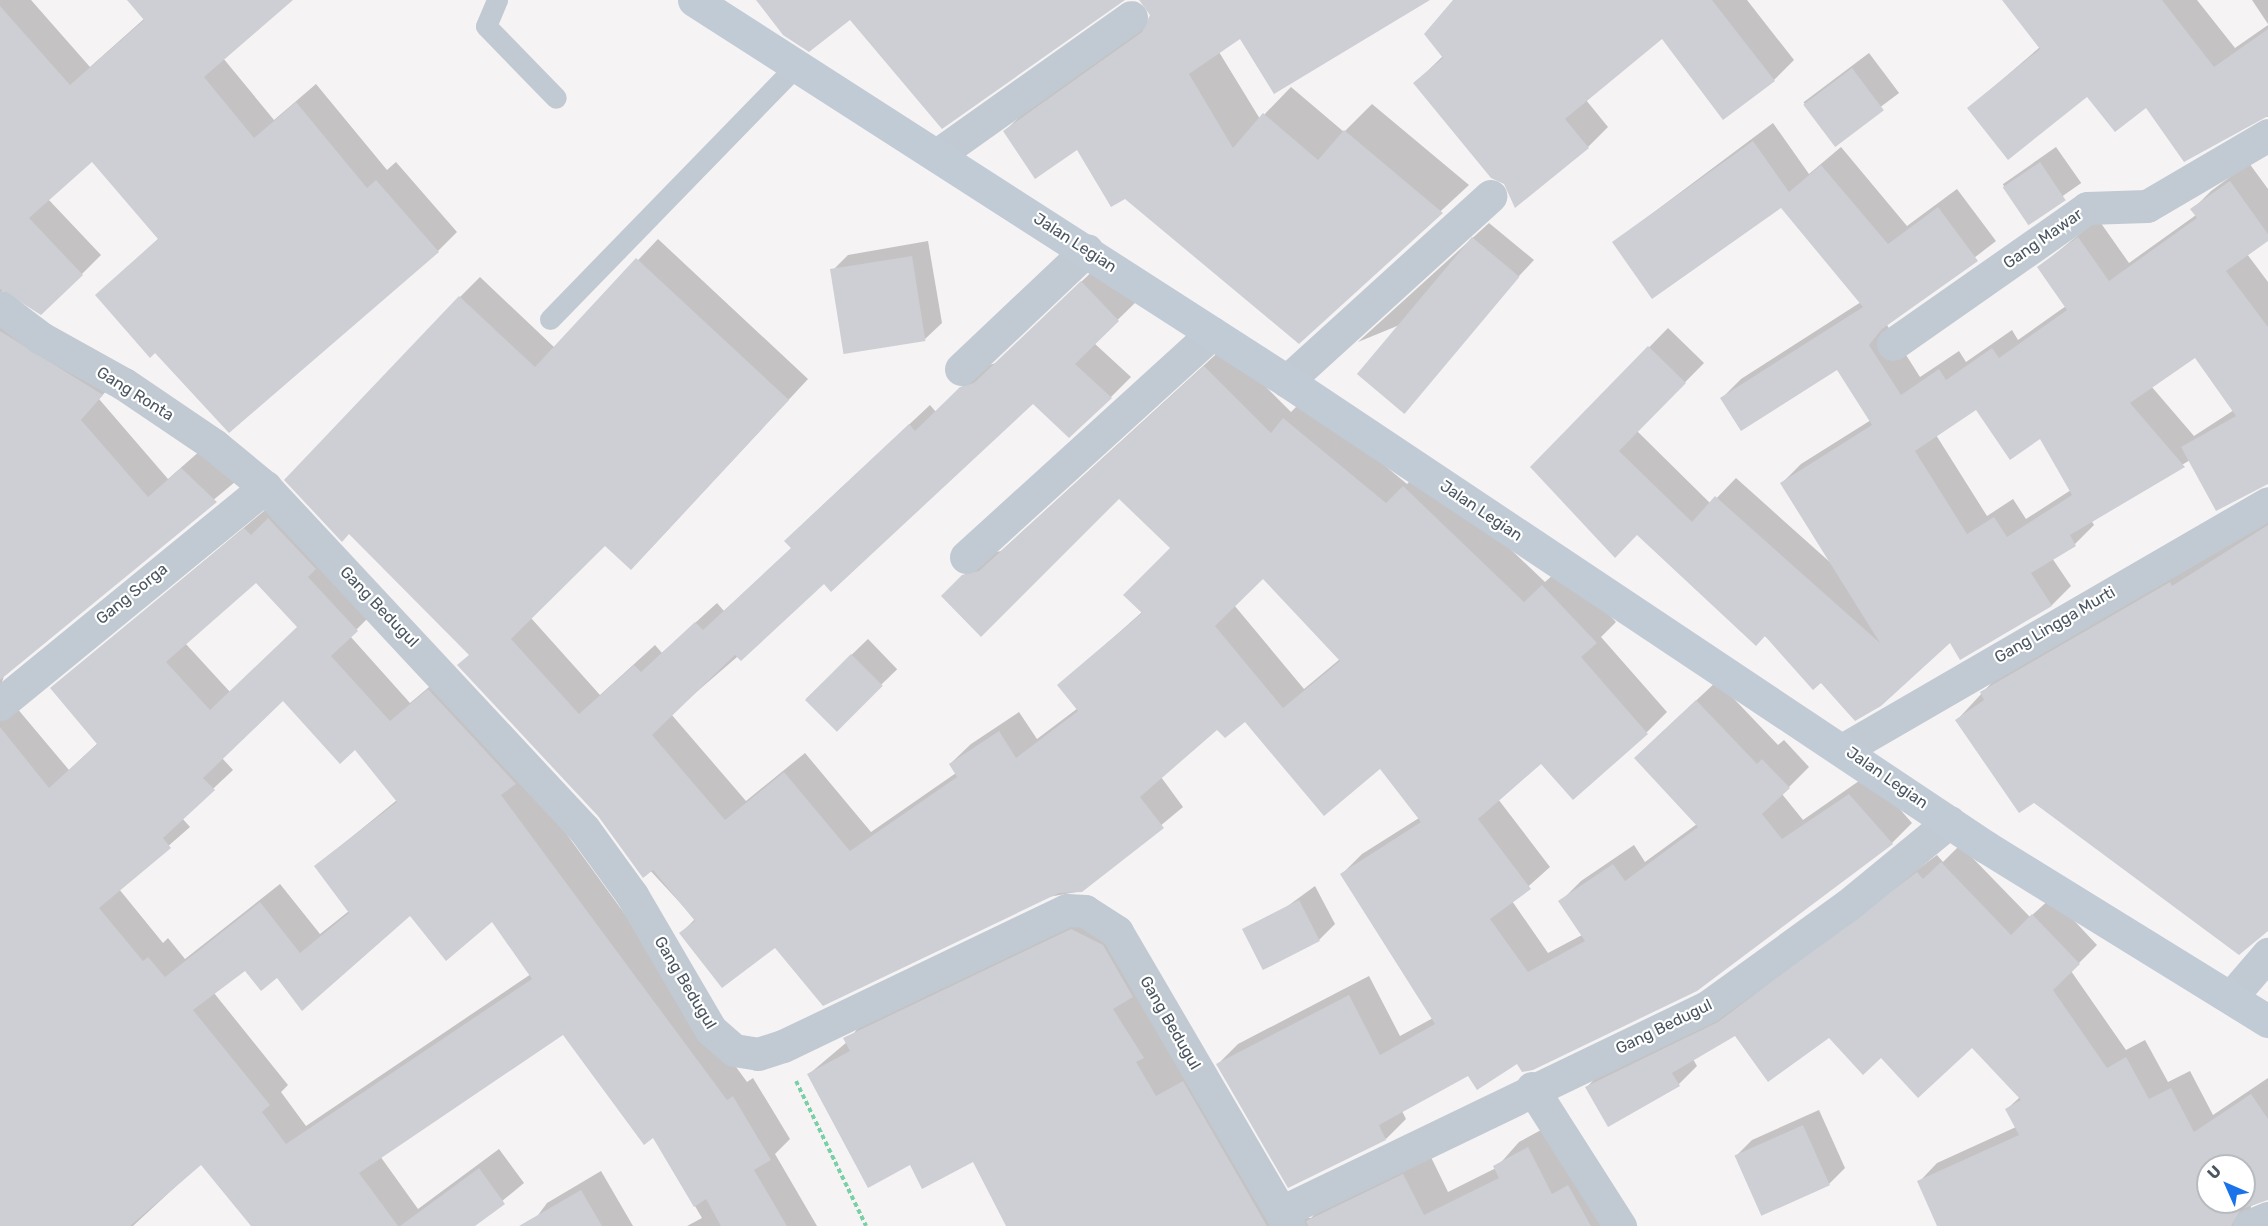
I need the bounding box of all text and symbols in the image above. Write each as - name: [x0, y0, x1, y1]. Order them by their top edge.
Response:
- street label: Gang Mawar: [2000, 205, 2086, 273]
- street label: Jalan Legian: [1030, 209, 1120, 277]
- street label: Gang Ronta: [93, 363, 177, 425]
- street label: Jalan Legian: [1436, 476, 1526, 546]
- street label: Gang Sorga: [92, 559, 172, 629]
- street label: Gang Bedugul: [336, 563, 422, 651]
- street label: Gang Lingga Murti: [1991, 583, 2119, 667]
- street label: Jalan Legian: [1843, 743, 1931, 813]
- street label: Gang Bedugul: [650, 933, 720, 1033]
- street label: Gang Bedugul: [1135, 973, 1205, 1073]
- street label: Gang Bedugul: [1613, 995, 1715, 1059]
- north arrow: [2196, 1154, 2256, 1214]
- text: U: [2204, 1162, 2225, 1183]

